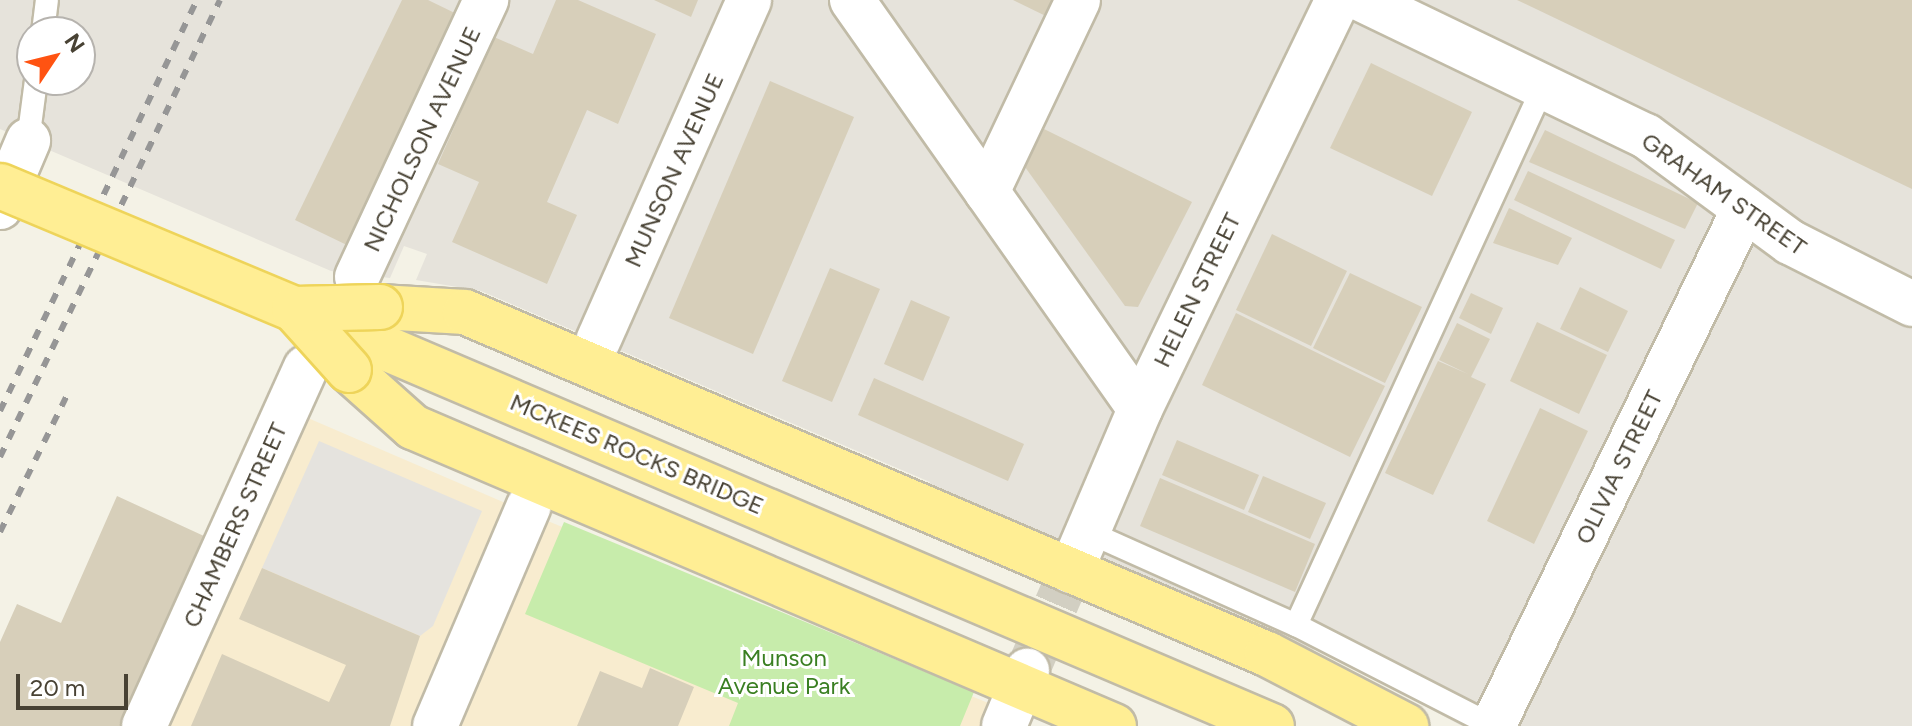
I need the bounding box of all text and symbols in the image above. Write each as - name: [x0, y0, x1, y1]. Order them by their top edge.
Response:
- north arrow: [16, 16, 96, 96]
- street label: NICHOLSON AVENUE: [357, 22, 487, 256]
- text: N: [58, 28, 90, 58]
- street label: MUNSON AVENUE: [618, 68, 730, 272]
- street label: GRAHAM STREET: [1636, 126, 1812, 262]
- street label: HELEN STREET: [1147, 208, 1247, 372]
- street label: OLIVIA STREET: [1569, 385, 1669, 549]
- street label: MCKEES ROCKS BRIDGE: [506, 387, 768, 521]
- street label: CHAMBERS STREET: [177, 418, 293, 632]
- park label: Munson Avenue Park: [718, 644, 850, 700]
- scale bar: [20, 658, 132, 708]
- text: 20 m: [30, 673, 85, 702]

